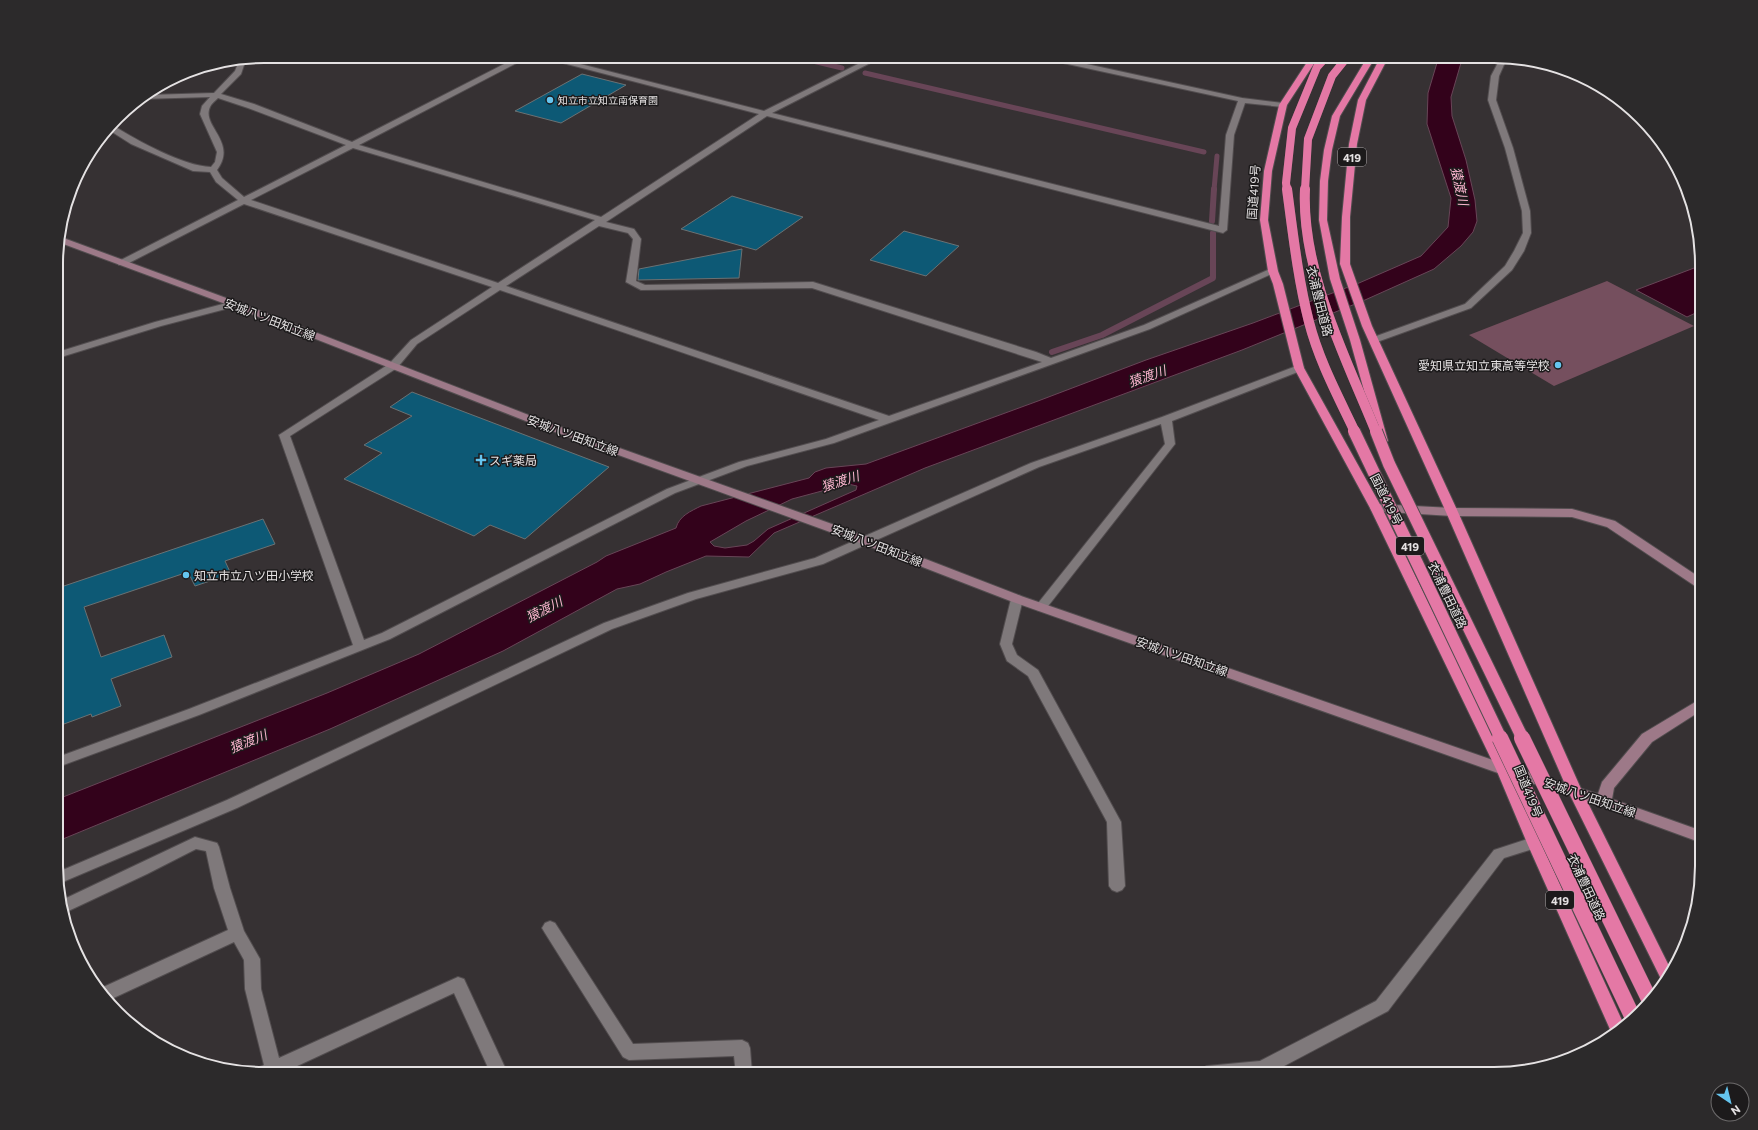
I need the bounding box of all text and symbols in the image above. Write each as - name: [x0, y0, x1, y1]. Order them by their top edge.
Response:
- place label: 知立市立知立南保育園: [558, 94, 658, 106]
- marker: 知立市立知立南保育園: [545, 95, 555, 105]
- road number: 419: [1338, 148, 1366, 166]
- street label: 国道419号: [1244, 164, 1262, 220]
- water label: 猿渡川: [1448, 165, 1472, 209]
- street label: 衣浦豊田道路: [1304, 264, 1336, 338]
- street label: 安城八ツ田知立線: [223, 295, 317, 343]
- place label: 愛知県立知立東高等学校: [1418, 358, 1550, 372]
- marker: 愛知県立知立東高等学校: [1553, 360, 1563, 370]
- water label: 猿渡川: [1126, 361, 1170, 390]
- street label: 安城八ツ田知立線: [525, 412, 621, 458]
- place label: スギ薬局: [489, 453, 537, 467]
- marker: スギ薬局: [476, 455, 486, 465]
- water label: 猿渡川: [819, 467, 863, 495]
- street label: 国道419号: [1368, 471, 1406, 527]
- street label: 安城八ツ田知立線: [830, 521, 924, 569]
- road number: 419: [1396, 537, 1424, 555]
- street label: 衣浦豊田道路: [1426, 560, 1470, 630]
- place label: 知立市立八ツ田小学校: [194, 568, 314, 582]
- marker: 知立市立八ツ田小学校: [181, 570, 191, 580]
- water label: 猿渡川: [523, 592, 567, 625]
- street label: 安城八ツ田知立線: [1134, 634, 1230, 678]
- water label: 猿渡川: [227, 726, 271, 756]
- street label: 国道419号: [1512, 763, 1546, 819]
- street label: 安城八ツ田知立線: [1542, 775, 1638, 819]
- street label: 衣浦豊田道路: [1565, 851, 1609, 923]
- road number: 419: [1546, 891, 1574, 909]
- north arrow: [1710, 1082, 1750, 1122]
- text: N: [1729, 1103, 1743, 1118]

